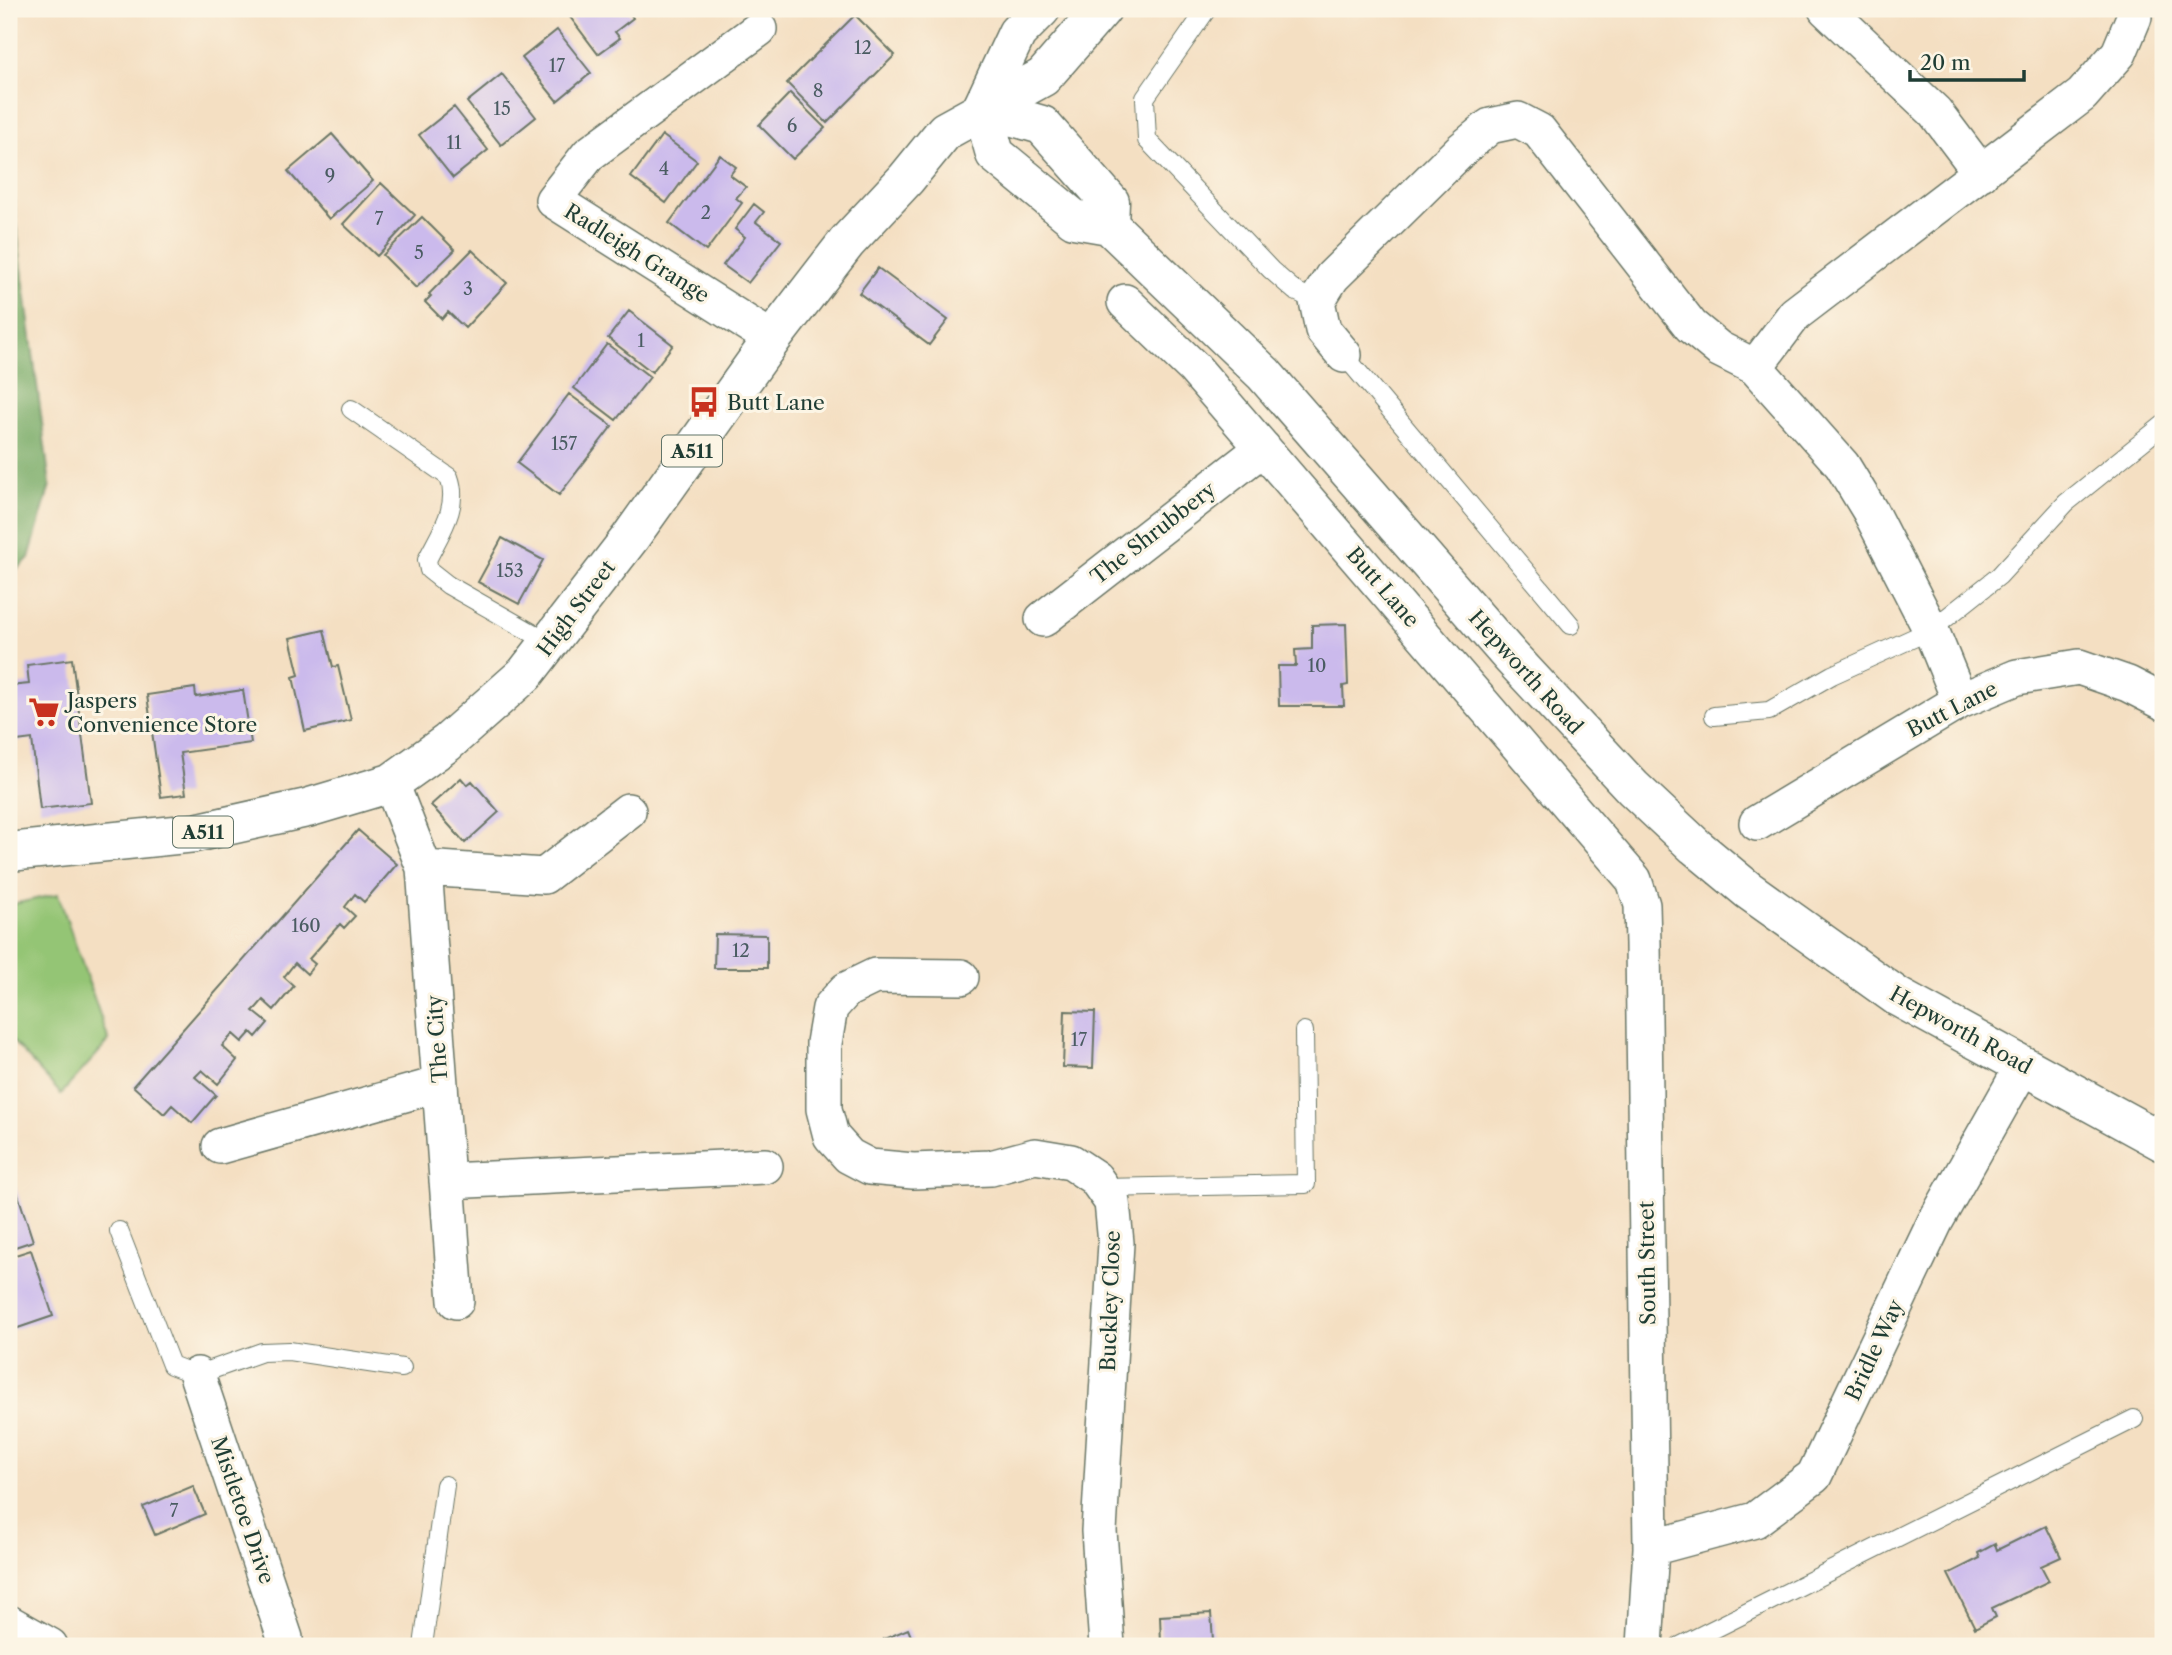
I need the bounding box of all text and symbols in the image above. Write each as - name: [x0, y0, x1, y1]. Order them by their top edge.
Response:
- house number: 12: [854, 37, 872, 59]
- scale bar: [1910, 38, 2023, 82]
- text: 20 m: [1920, 50, 1971, 75]
- house number: 17: [549, 55, 565, 77]
- house number: 8: [813, 80, 823, 102]
- house number: 15: [493, 98, 511, 120]
- house number: 6: [787, 115, 797, 137]
- house number: 11: [446, 132, 462, 154]
- house number: 4: [659, 158, 669, 180]
- house number: 9: [325, 165, 335, 187]
- street label: Radleigh Grange: [560, 198, 714, 308]
- house number: 2: [701, 202, 711, 224]
- house number: 7: [375, 208, 384, 230]
- house number: 5: [414, 242, 424, 264]
- house number: 3: [463, 278, 473, 300]
- house number: 1: [637, 330, 645, 352]
- bus stop icon: Butt Lane: [687, 385, 721, 419]
- place label: Butt Lane: [727, 390, 825, 415]
- house number: 157: [551, 433, 577, 455]
- road number: A511: [662, 436, 722, 466]
- street label: The Shrubbery: [1086, 476, 1221, 589]
- street label: Butt Lane: [1341, 542, 1425, 632]
- street label: High Street: [532, 555, 621, 661]
- house number: 153: [496, 560, 524, 582]
- street label: Hepworth Road: [1464, 605, 1588, 739]
- house number: 10: [1308, 655, 1326, 677]
- street label: Butt Lane: [1903, 676, 2001, 742]
- place label: Jaspers Convenience Store: [64, 688, 257, 737]
- supermarket icon: Jaspers Convenience Store: [27, 695, 61, 729]
- road number: A511: [173, 817, 233, 848]
- house number: 160: [291, 915, 321, 937]
- house number: 12: [732, 940, 750, 962]
- street label: Hepworth Road: [1886, 981, 2037, 1079]
- street label: The City: [421, 994, 453, 1084]
- house number: 17: [1071, 1029, 1087, 1051]
- street label: South Street: [1633, 1200, 1661, 1325]
- street label: Buckley Close: [1095, 1230, 1125, 1372]
- street label: Bridle Way: [1840, 1295, 1908, 1405]
- street label: Mistletoe Drive: [206, 1433, 280, 1587]
- house number: 7: [170, 1500, 179, 1522]

